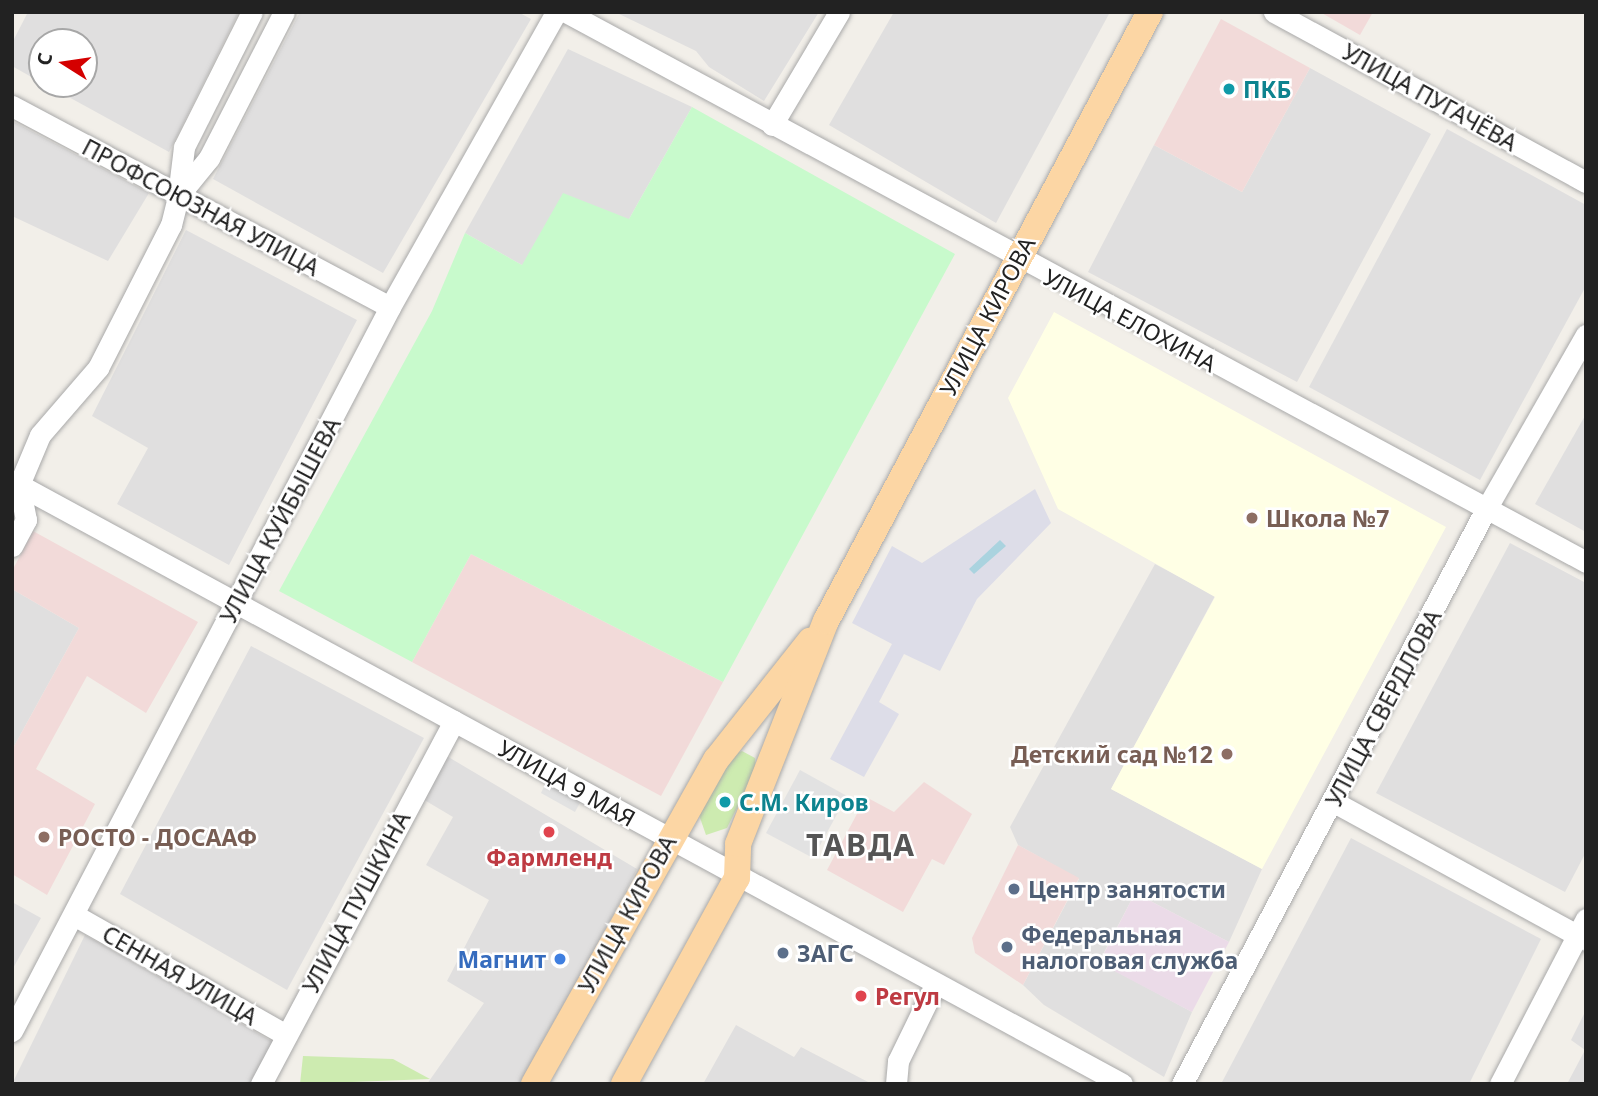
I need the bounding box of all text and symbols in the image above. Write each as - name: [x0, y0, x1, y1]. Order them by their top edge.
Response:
- north arrow: [28, 28, 98, 98]
- street label: УЛИЦА ПУГАЧЁВА: [1338, 38, 1522, 156]
- text: С: [30, 50, 58, 68]
- place label: ПКБ: [1243, 75, 1291, 103]
- marker: ПКБ: [1221, 81, 1237, 97]
- street label: ПРОФСОЮЗНАЯ УЛИЦА: [78, 133, 324, 281]
- street label: УЛИЦА КИРОВА: [933, 232, 1041, 400]
- street label: УЛИЦА ЕЛОХИНА: [1039, 263, 1221, 377]
- street label: УЛИЦА КУЙБЫШЕВА: [214, 412, 346, 628]
- place label: Школа №7: [1266, 504, 1389, 532]
- marker: Школа №7: [1244, 510, 1260, 526]
- street label: УЛИЦА СВЕРДЛОВА: [1319, 605, 1447, 811]
- street label: УЛИЦА 9 МАЯ: [494, 734, 640, 832]
- place label: Детский сад №12: [1011, 740, 1213, 768]
- marker: Детский сад №12: [1219, 746, 1235, 762]
- place label: С.М. Киров: [739, 788, 868, 816]
- marker: С.М. Киров: [717, 794, 733, 810]
- street label: УЛИЦА ПУШКИНА: [296, 807, 416, 997]
- place label: РОСТО - ДОСААФ: [58, 823, 257, 851]
- marker: Фармленд: [541, 824, 557, 840]
- district label: ТАВДА: [807, 827, 915, 863]
- marker: РОСТО - ДОСААФ: [36, 829, 52, 845]
- street label: УЛИЦА КИРОВА: [572, 830, 682, 998]
- place label: Фармленд: [486, 843, 612, 871]
- place label: Центр занятости: [1028, 875, 1226, 903]
- marker: Центр занятости: [1006, 881, 1022, 897]
- street label: СЕННАЯ УЛИЦА: [98, 919, 262, 1031]
- place label: Федеральная налоговая служба: [1021, 920, 1238, 974]
- place label: ЗАГС: [797, 939, 854, 967]
- marker: Федеральная налоговая служба: [999, 939, 1015, 955]
- place label: Магнит: [457, 945, 546, 973]
- marker: ЗАГС: [775, 945, 791, 961]
- marker: Магнит: [552, 951, 568, 967]
- place label: Регул: [875, 982, 940, 1010]
- marker: Регул: [853, 988, 869, 1004]

